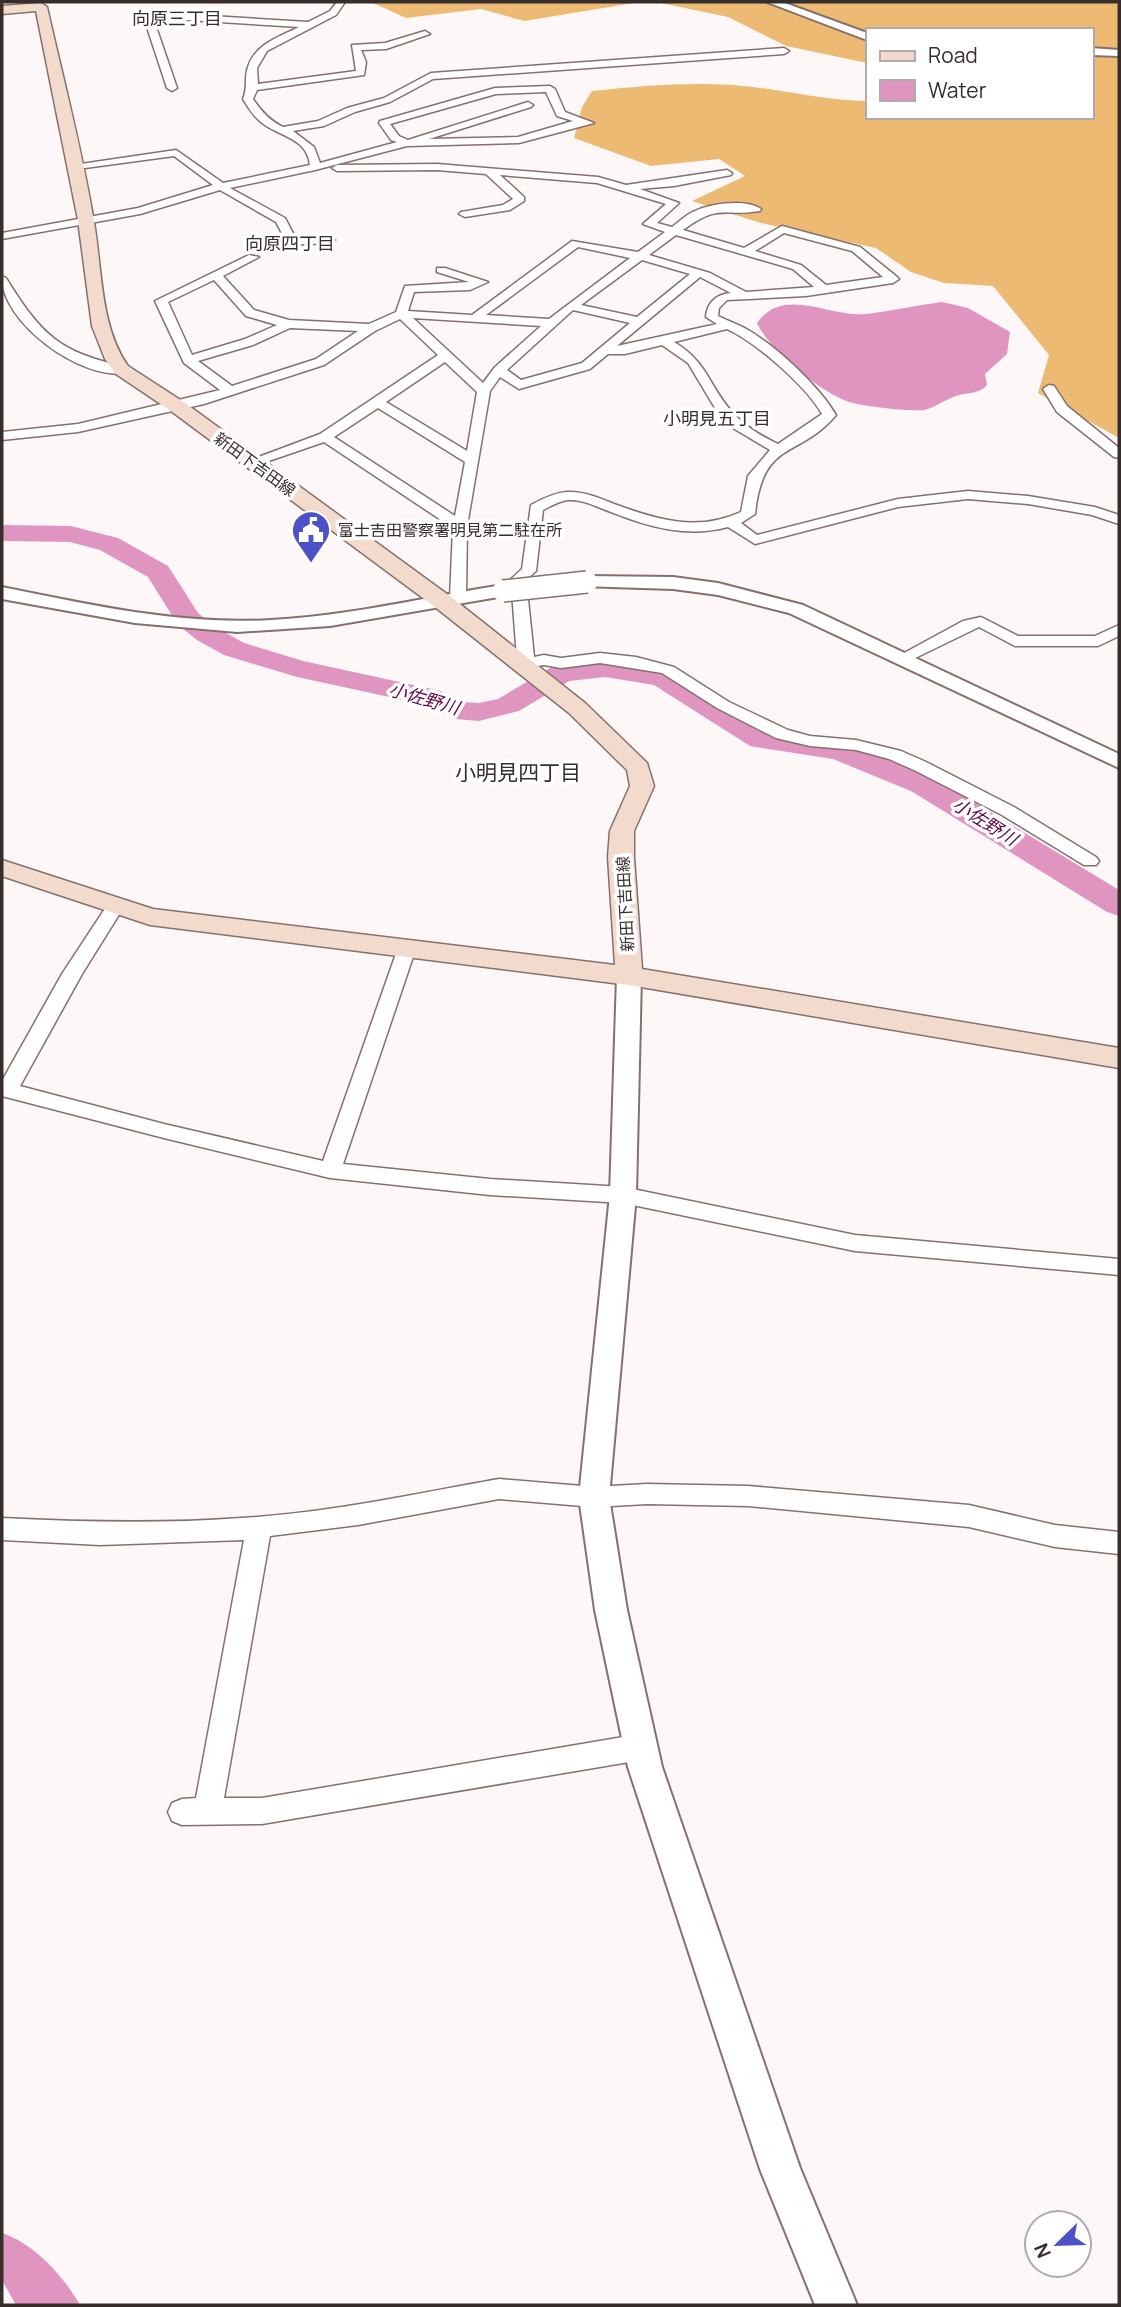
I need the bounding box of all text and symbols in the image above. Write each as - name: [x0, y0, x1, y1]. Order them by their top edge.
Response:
- district label: 向原三丁目: [132, 6, 222, 30]
- legend: [866, 28, 1093, 119]
- text: Road: [928, 41, 978, 69]
- text: Water: [928, 76, 987, 104]
- district label: 向原四丁目: [245, 231, 335, 255]
- district label: 小明見五丁目: [663, 406, 771, 430]
- street label: 新田下吉田線: [210, 427, 300, 501]
- public building icon: 富士吉田警察署明見第二駐在所: [290, 509, 332, 564]
- place label: 富士吉田警察署明見第二駐在所: [338, 519, 562, 541]
- water label: 小佐野川: [386, 677, 464, 720]
- district label: 小明見四丁目: [455, 758, 581, 786]
- water label: 小佐野川: [949, 792, 1024, 851]
- street label: 新田下吉田線: [612, 855, 638, 953]
- north arrow: [1023, 2209, 1093, 2279]
- text: N: [1028, 2239, 1057, 2262]

